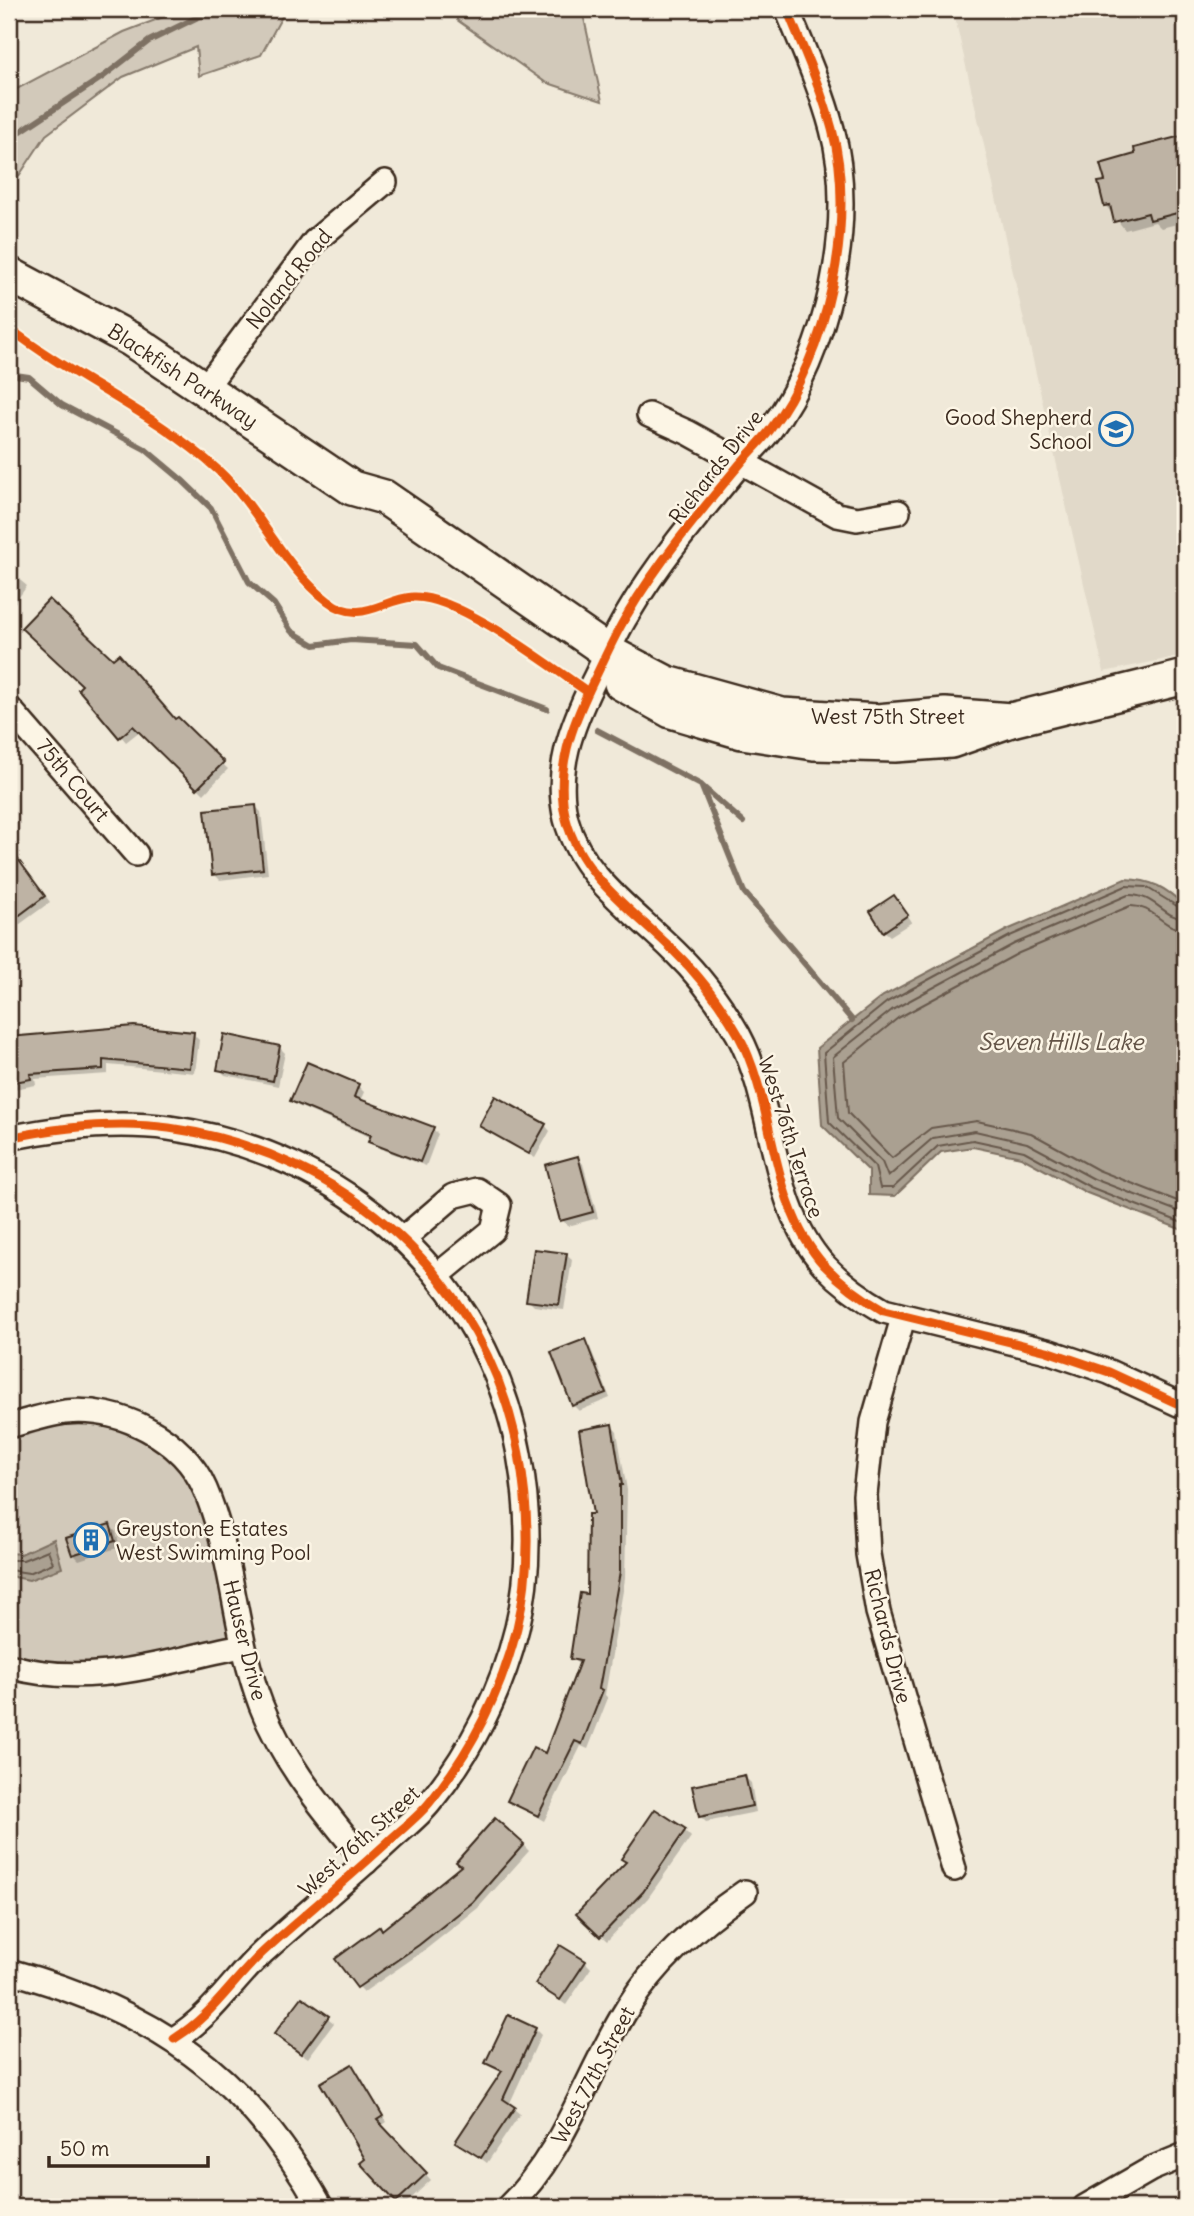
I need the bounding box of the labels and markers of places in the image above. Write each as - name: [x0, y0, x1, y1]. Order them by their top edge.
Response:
- place label: Good Shepherd School: [945, 404, 1092, 455]
- school or university icon: Good Shepherd School: [1097, 410, 1135, 448]
- place label: Greystone Estates West Swimming Pool: [116, 1515, 311, 1566]
- building icon: Greystone Estates West Swimming Pool: [72, 1521, 110, 1559]

